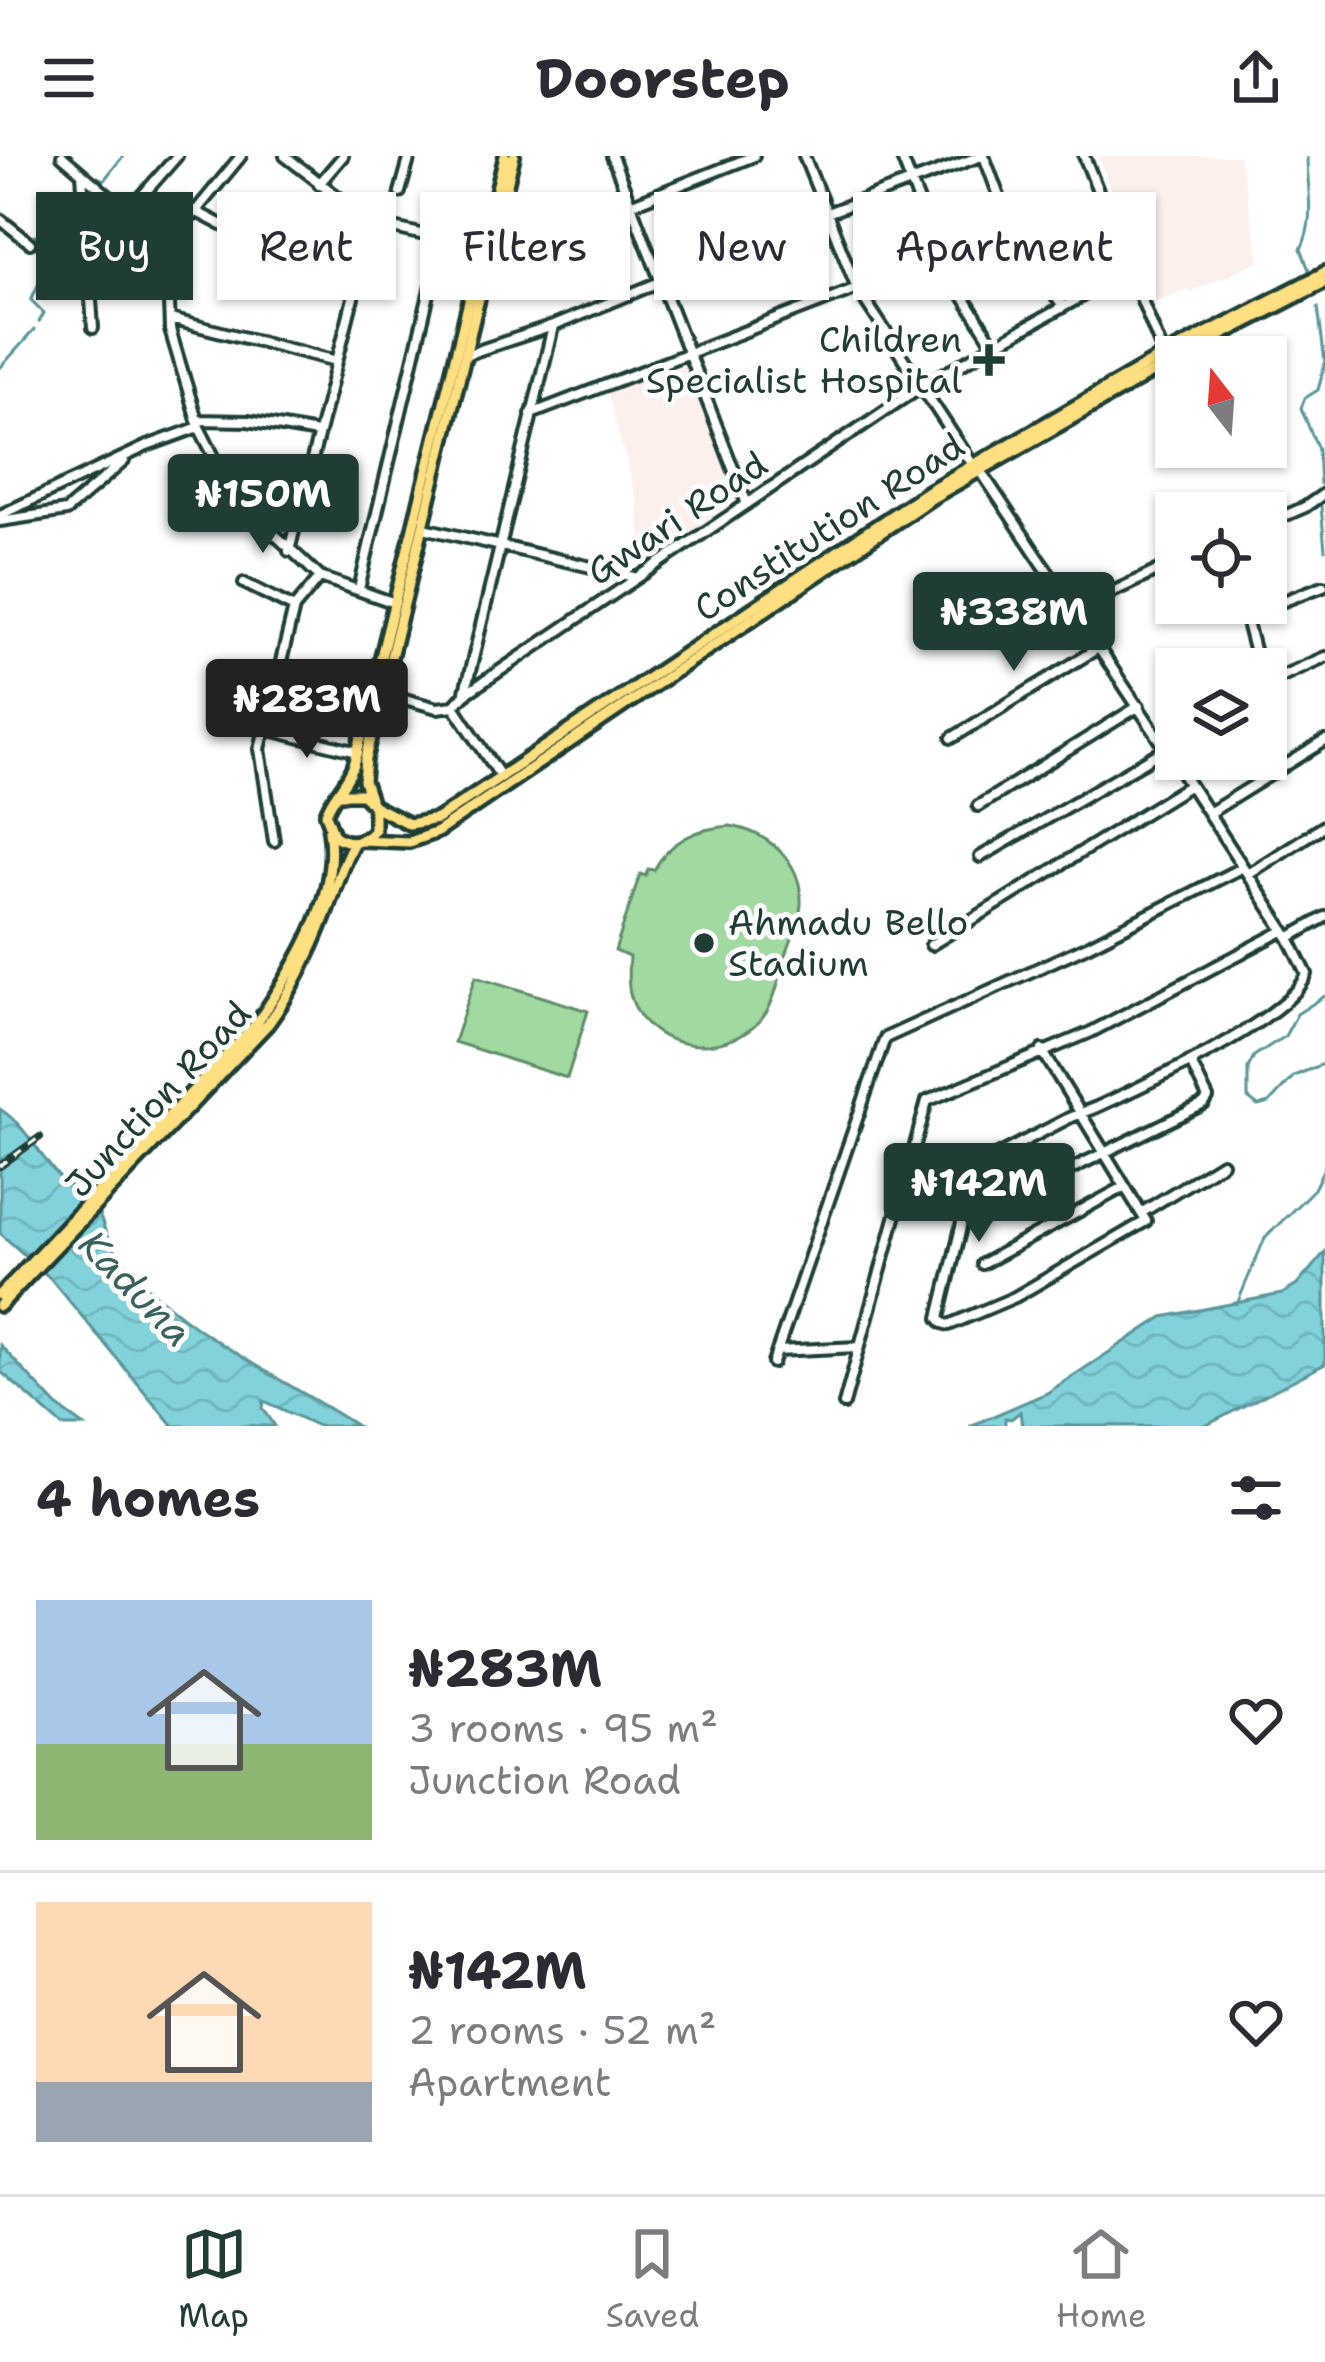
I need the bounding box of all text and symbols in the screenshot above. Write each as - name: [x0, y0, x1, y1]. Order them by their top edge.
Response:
- text: Doorstep: [535, 42, 790, 114]
- icon: menu: [36, 45, 102, 111]
- icon: share: [1223, 45, 1289, 111]
- chip: Buy: [36, 192, 193, 300]
- chip: Rent: [217, 192, 396, 300]
- chip: Filters: [420, 192, 630, 300]
- chip: New: [654, 192, 829, 300]
- chip: Apartment: [853, 192, 1156, 300]
- place label: Children Specialist Hospital: [646, 315, 962, 405]
- north arrow: [1155, 336, 1287, 468]
- map controls: [1155, 336, 1287, 780]
- marker: Children Specialist Hospital: [973, 344, 1005, 376]
- street label: Constitution Road: [684, 421, 974, 633]
- street label: Gwari Road: [577, 439, 777, 597]
- pin: ₦150M: [179, 454, 347, 556]
- text: ₦150M: [195, 467, 331, 519]
- button: locate: [1155, 492, 1287, 624]
- pin: ₦338M: [930, 572, 1098, 674]
- text: ₦338M: [940, 585, 1088, 637]
- button: layers: [1155, 648, 1287, 780]
- pin: ₦283M: [223, 659, 391, 761]
- text: ₦283M: [233, 672, 381, 724]
- place label: Ahmadu Bello Stadium: [728, 898, 968, 988]
- marker: Ahmadu Bello Stadium: [691, 930, 717, 956]
- street label: Junction Road: [54, 990, 262, 1208]
- pin: ₦142M: [895, 1143, 1063, 1245]
- text: ₦142M: [911, 1156, 1047, 1208]
- water label: Kaduna: [68, 1218, 204, 1358]
- text: 4 homes: [36, 1464, 260, 1532]
- icon: filters: [1223, 1465, 1289, 1531]
- text: ₦283M: [408, 1634, 602, 1702]
- icon: home: [132, 1648, 276, 1792]
- icon: heart: [1223, 1687, 1289, 1753]
- text: 3 rooms · 95 m²: [408, 1702, 718, 1754]
- text: Junction Road: [408, 1754, 681, 1806]
- text: ₦142M: [408, 1936, 587, 2004]
- icon: home: [132, 1950, 276, 2094]
- icon: heart: [1223, 1989, 1289, 2055]
- text: 2 rooms · 52 m²: [408, 2004, 717, 2056]
- text: Apartment: [408, 2056, 611, 2108]
- tab: Map: [178, 2221, 249, 2338]
- tab: Saved: [606, 2221, 699, 2338]
- tab: Home: [1056, 2221, 1147, 2338]

